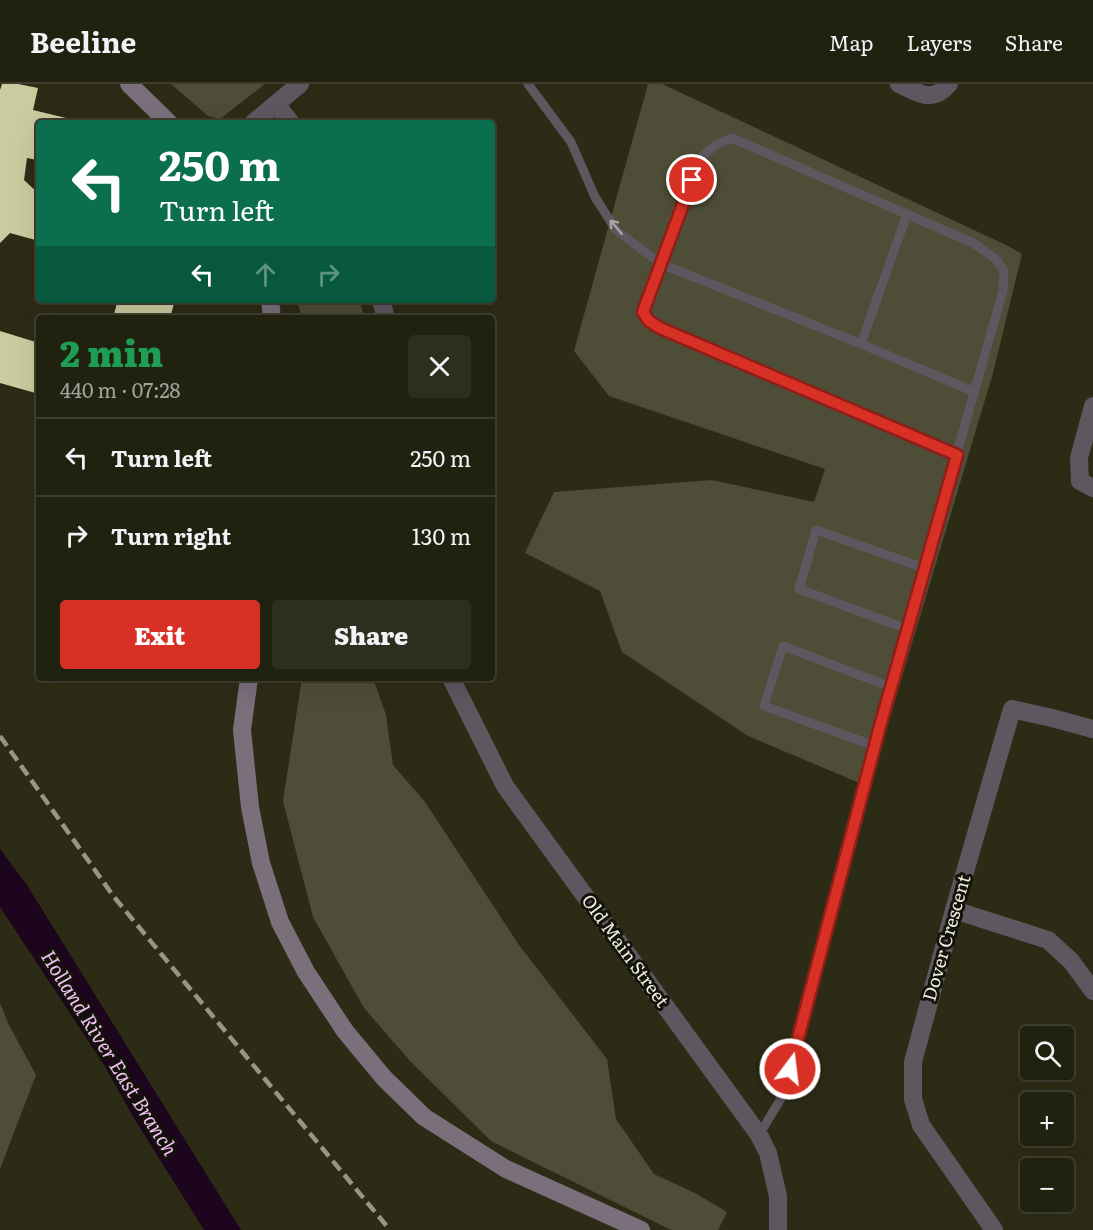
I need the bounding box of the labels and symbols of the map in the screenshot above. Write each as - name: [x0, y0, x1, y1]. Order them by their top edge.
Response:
- pin: [666, 154, 717, 205]
- one-way arrow: [609, 219, 622, 235]
- street label: Dover Crescent: [915, 871, 977, 1004]
- street label: Old Main Street: [576, 888, 677, 1013]
- water label: Holland River East Branch: [35, 943, 186, 1161]
- position arrow: [758, 1037, 822, 1101]

